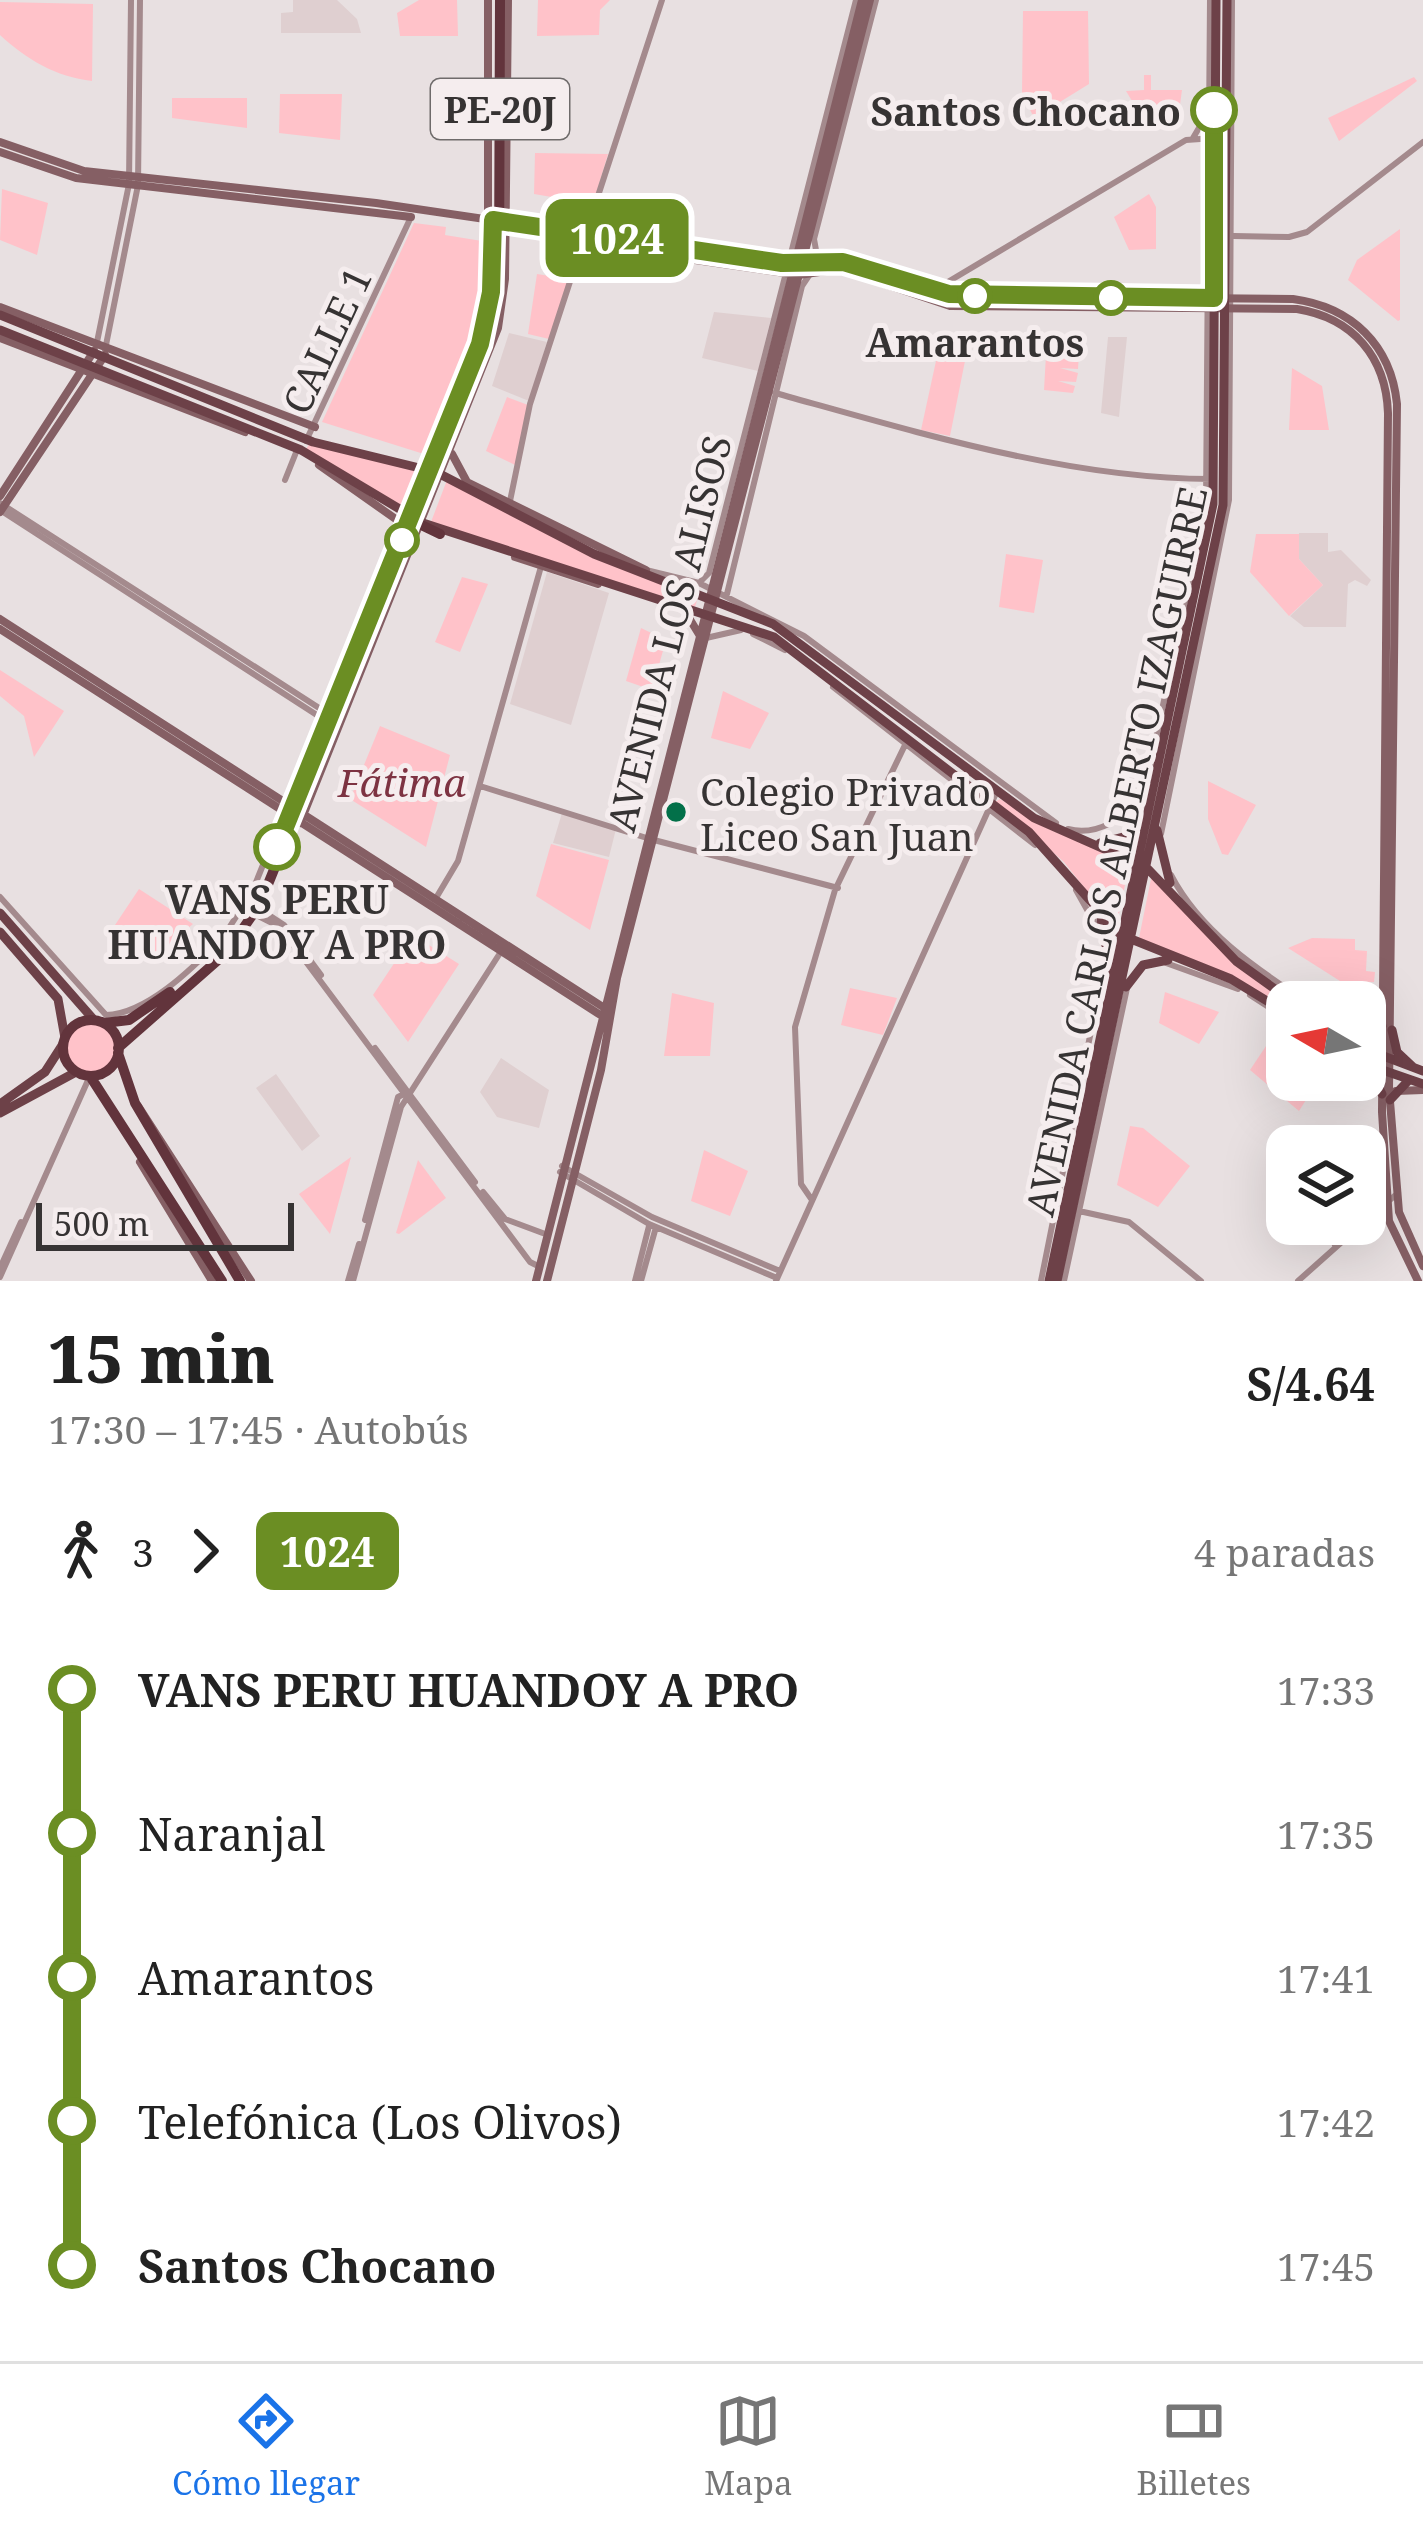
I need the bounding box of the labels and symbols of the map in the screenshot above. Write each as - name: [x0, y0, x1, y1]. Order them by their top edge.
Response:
- road number: PE-20J: [431, 79, 569, 139]
- place label: Santos Chocano: [870, 84, 1181, 137]
- marker: Santos Chocano: [1192, 88, 1236, 132]
- line badge: 1024: [533, 199, 701, 277]
- street label: CALLE 1: [269, 258, 383, 422]
- marker: Amarantos: [959, 280, 991, 312]
- unlabelled marker: [1095, 282, 1127, 314]
- place label: Amarantos: [866, 315, 1084, 368]
- street label: AVENIDA LOS ALISOS: [593, 429, 743, 837]
- street label: AVENIDA CARLOS ALBERTO IZAGUIRRE: [1012, 482, 1218, 1220]
- unlabelled marker: [386, 524, 418, 556]
- park label: Fátima: [337, 755, 466, 808]
- place label: Colegio Privado Liceo San Juan: [700, 764, 991, 862]
- marker: Colegio Privado Liceo San Juan: [663, 799, 689, 825]
- marker: VANS PERU HUANDOY A PRO: [255, 825, 299, 869]
- place label: VANS PERU HUANDOY A PRO: [107, 872, 447, 970]
- north arrow: [1266, 981, 1386, 1101]
- scale bar: [36, 1197, 294, 1250]

